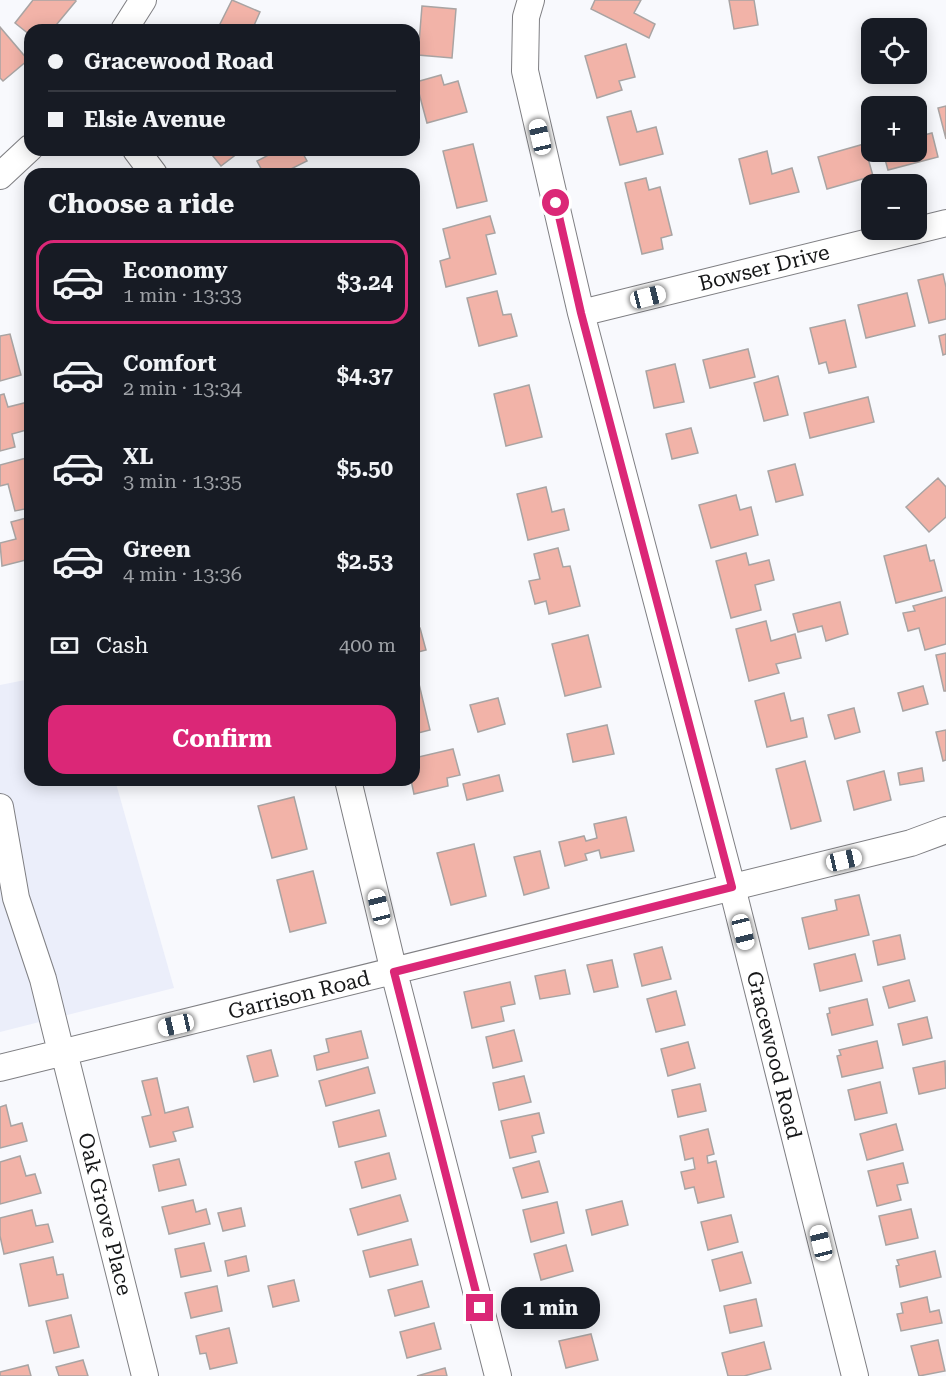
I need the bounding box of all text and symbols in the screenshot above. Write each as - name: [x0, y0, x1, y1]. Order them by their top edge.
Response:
- map controls: [861, 18, 927, 240]
- button: locate: [861, 18, 927, 84]
- text: Gracewood Road: [84, 49, 274, 74]
- button: +: [861, 96, 927, 162]
- text: Elsie Avenue: [84, 107, 226, 132]
- car: [527, 117, 553, 157]
- button: −: [861, 174, 927, 240]
- text: Choose a ride: [48, 188, 234, 220]
- route start: [542, 189, 569, 216]
- street label: Bowser Drive: [696, 240, 832, 296]
- icon: car: [51, 255, 105, 309]
- text: Economy: [123, 258, 227, 283]
- text: $3.24: [337, 270, 393, 295]
- text: 1 min · 13:33: [123, 283, 242, 307]
- car: [628, 284, 668, 310]
- icon: car: [51, 348, 105, 402]
- text: Comfort: [123, 351, 216, 376]
- text: $4.37: [337, 363, 393, 388]
- text: 2 min · 13:34: [123, 376, 242, 400]
- icon: car: [51, 441, 105, 495]
- text: XL: [123, 444, 153, 469]
- text: $5.50: [337, 456, 393, 481]
- text: 3 min · 13:35: [123, 469, 242, 493]
- icon: car: [51, 534, 105, 588]
- text: Green: [123, 537, 191, 562]
- text: $2.53: [337, 549, 393, 574]
- text: 4 min · 13:36: [123, 562, 242, 586]
- icon: cash: [48, 629, 81, 662]
- text: Cash: [96, 633, 148, 658]
- text: 400 m: [339, 633, 396, 657]
- button: Confirm: [48, 705, 396, 774]
- car: [824, 847, 864, 873]
- car: [366, 887, 392, 927]
- car: [730, 912, 756, 952]
- street label: Garrison Road: [226, 966, 373, 1024]
- street label: Gracewood Road: [742, 969, 807, 1142]
- car: [156, 1012, 196, 1038]
- street label: Oak Grove Place: [73, 1130, 137, 1298]
- car: [808, 1223, 834, 1263]
- callout: 1 min: [501, 1287, 600, 1329]
- route end: [466, 1294, 493, 1321]
- text: 1 min: [523, 1296, 578, 1320]

